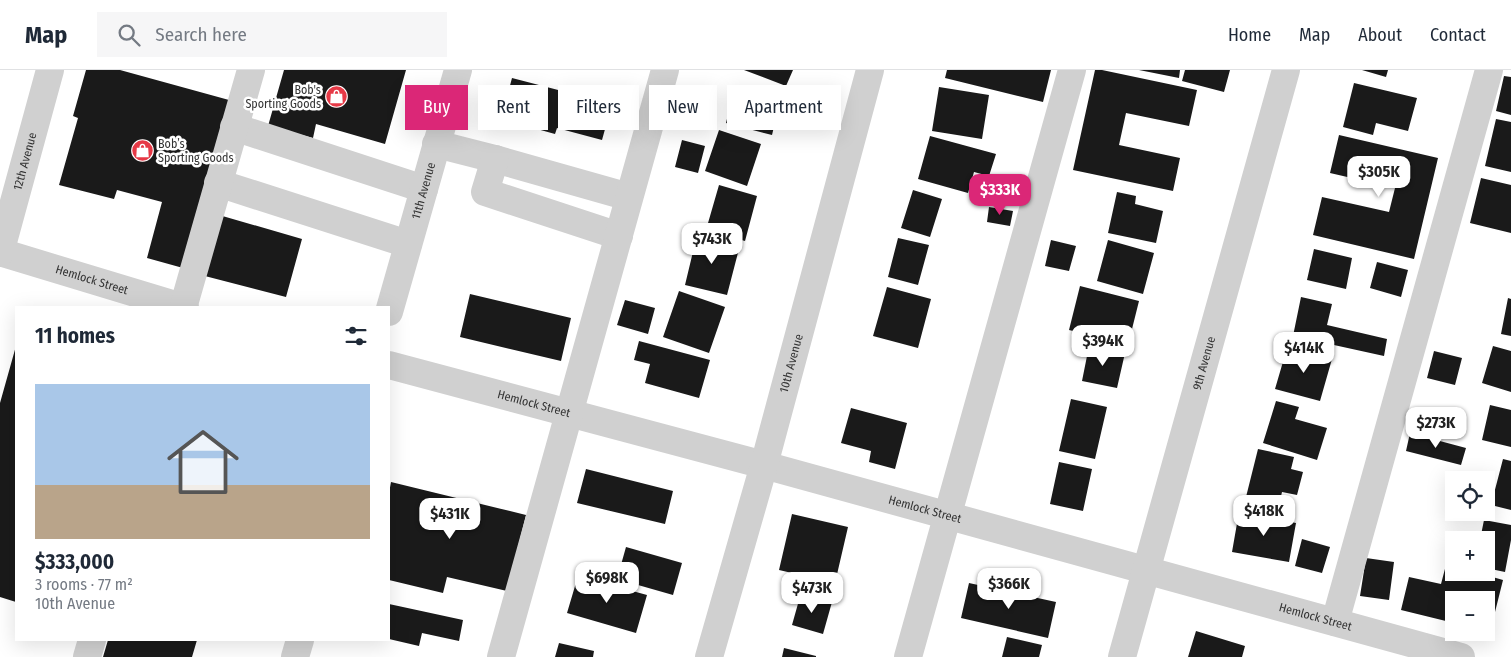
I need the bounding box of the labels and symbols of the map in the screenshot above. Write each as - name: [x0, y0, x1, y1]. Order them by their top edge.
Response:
- place label: Bob's Sporting Goods: [245, 83, 321, 111]
- shop icon: Bob's Sporting Goods: [325, 85, 349, 109]
- street label: 12th Avenue: [10, 131, 40, 192]
- place label: Bob’s Sporting Goods: [158, 137, 234, 165]
- shop icon: Bob’s Sporting Goods: [130, 139, 154, 163]
- pin: $305K: [1344, 156, 1414, 198]
- street label: 11th Avenue: [409, 161, 438, 221]
- pin: $333K: [965, 174, 1035, 216]
- pin: $743K: [677, 222, 747, 265]
- street label: Hemlock Street: [54, 262, 130, 297]
- pin: $394K: [1068, 324, 1138, 367]
- street label: 10th Avenue: [777, 332, 806, 394]
- pin: $414K: [1269, 332, 1339, 374]
- street label: 9th Avenue: [1190, 335, 1218, 392]
- street label: Hemlock Street: [496, 387, 572, 420]
- pin: $273K: [1401, 406, 1471, 449]
- street label: Hemlock Street: [887, 493, 963, 526]
- pin: $418K: [1229, 494, 1299, 537]
- pin: $431K: [415, 498, 485, 540]
- pin: $698K: [572, 562, 642, 604]
- pin: $366K: [974, 568, 1044, 610]
- pin: $473K: [777, 572, 847, 614]
- street label: Hemlock Street: [1277, 600, 1353, 634]

